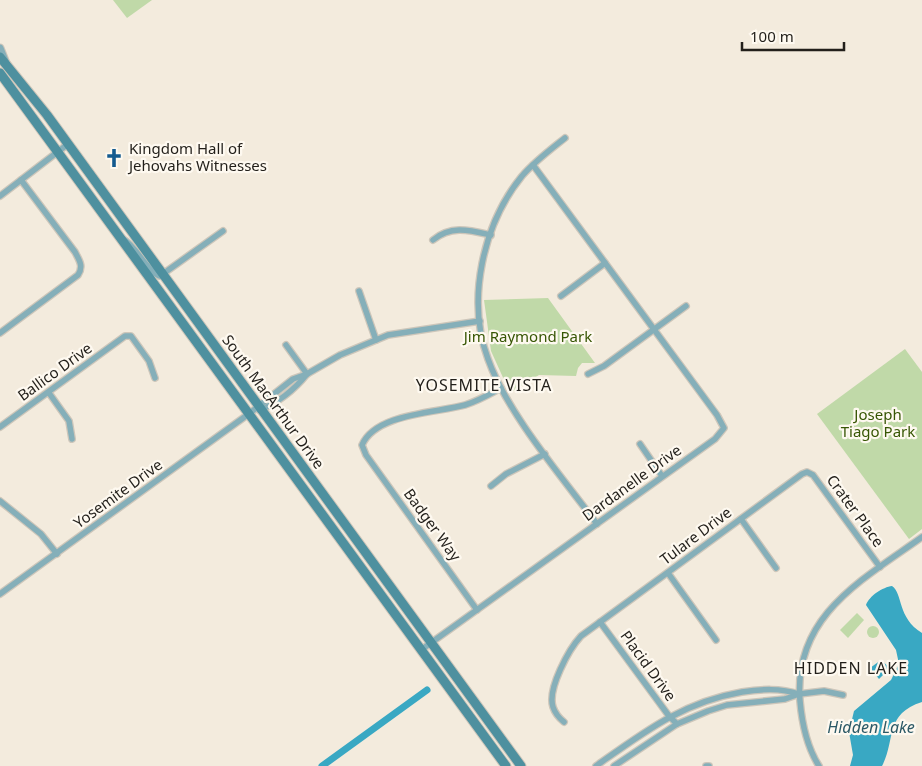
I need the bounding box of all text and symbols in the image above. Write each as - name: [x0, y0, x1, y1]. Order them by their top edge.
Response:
- scale bar: [742, 20, 844, 52]
- text: 100 m: [750, 26, 794, 46]
- place label: Kingdom Hall of Jehovahs Witnesses: [127, 138, 267, 175]
- church icon: Kingdom Hall of Jehovahs Witnesses: [103, 147, 125, 169]
- park label: Jim Raymond Park: [462, 326, 592, 346]
- street label: South MacArthur Drive: [218, 330, 329, 473]
- street label: Ballico Drive: [13, 338, 96, 405]
- district label: YOSEMITE VISTA: [416, 374, 552, 396]
- park label: Joseph Tiago Park: [841, 404, 915, 441]
- street label: Dardanelle Drive: [578, 439, 685, 525]
- street label: Yosemite Drive: [69, 454, 166, 532]
- street label: Crater Place: [823, 470, 889, 551]
- street label: Badger Way: [400, 484, 466, 565]
- street label: Tulare Drive: [656, 502, 735, 569]
- street label: Placid Drive: [616, 626, 681, 705]
- district label: HIDDEN LAKE: [794, 657, 908, 679]
- water label: Hidden Lake: [827, 716, 915, 738]

